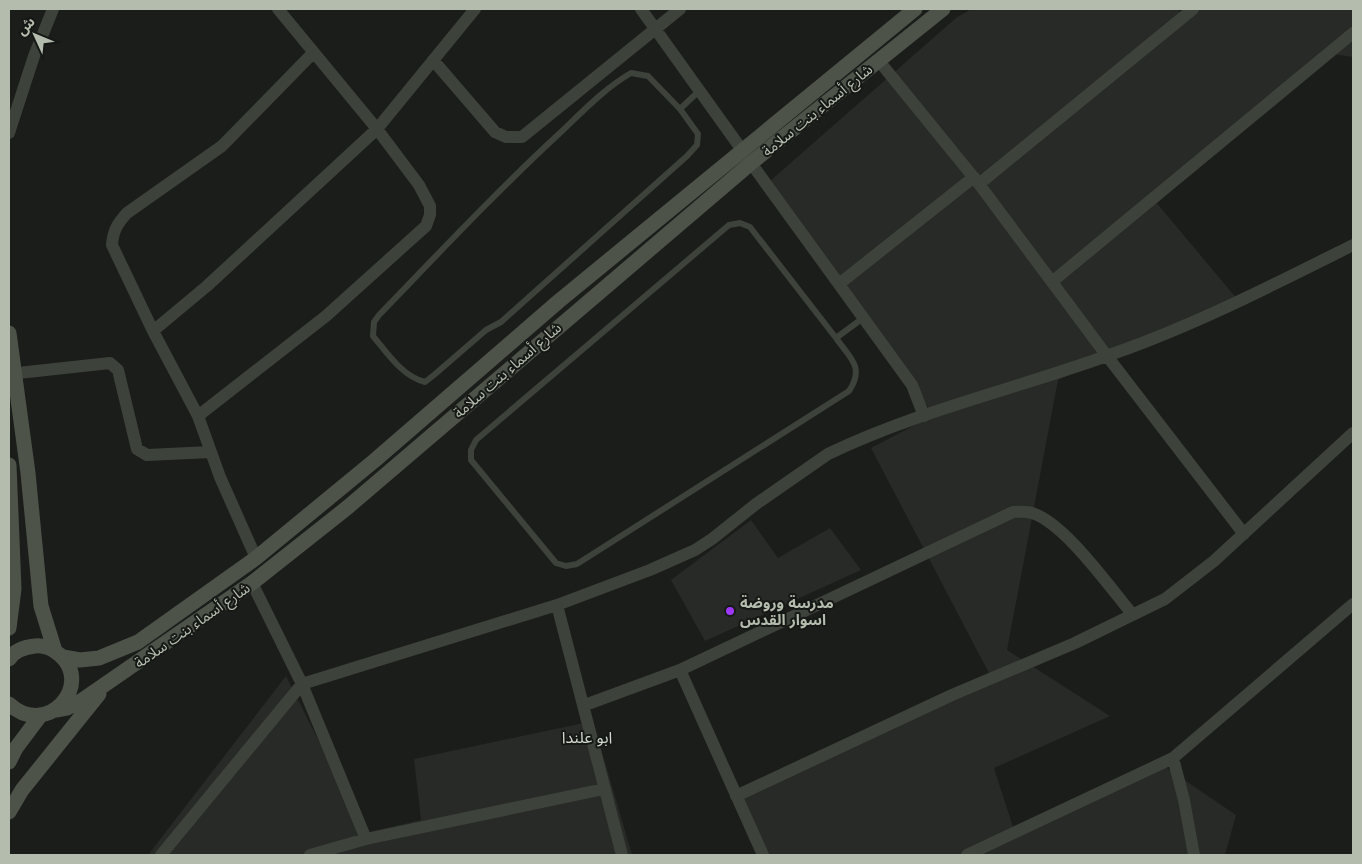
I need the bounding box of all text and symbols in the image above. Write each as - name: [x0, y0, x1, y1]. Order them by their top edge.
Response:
- north arrow: [10, 10, 60, 60]
- text: ش: [13, 13, 39, 39]
- street label: شارع أسماء بنت سلامة: [758, 59, 878, 163]
- street label: شارع أسماء بنت سلامة: [449, 318, 567, 424]
- street label: شارع أسماء بنت سلامة: [130, 578, 255, 675]
- place label: مدرسة وروضة اسوار القدس: [740, 593, 834, 629]
- marker: مدرسة وروضة اسوار القدس: [724, 605, 736, 617]
- district label: ابو علندا: [562, 727, 612, 747]

